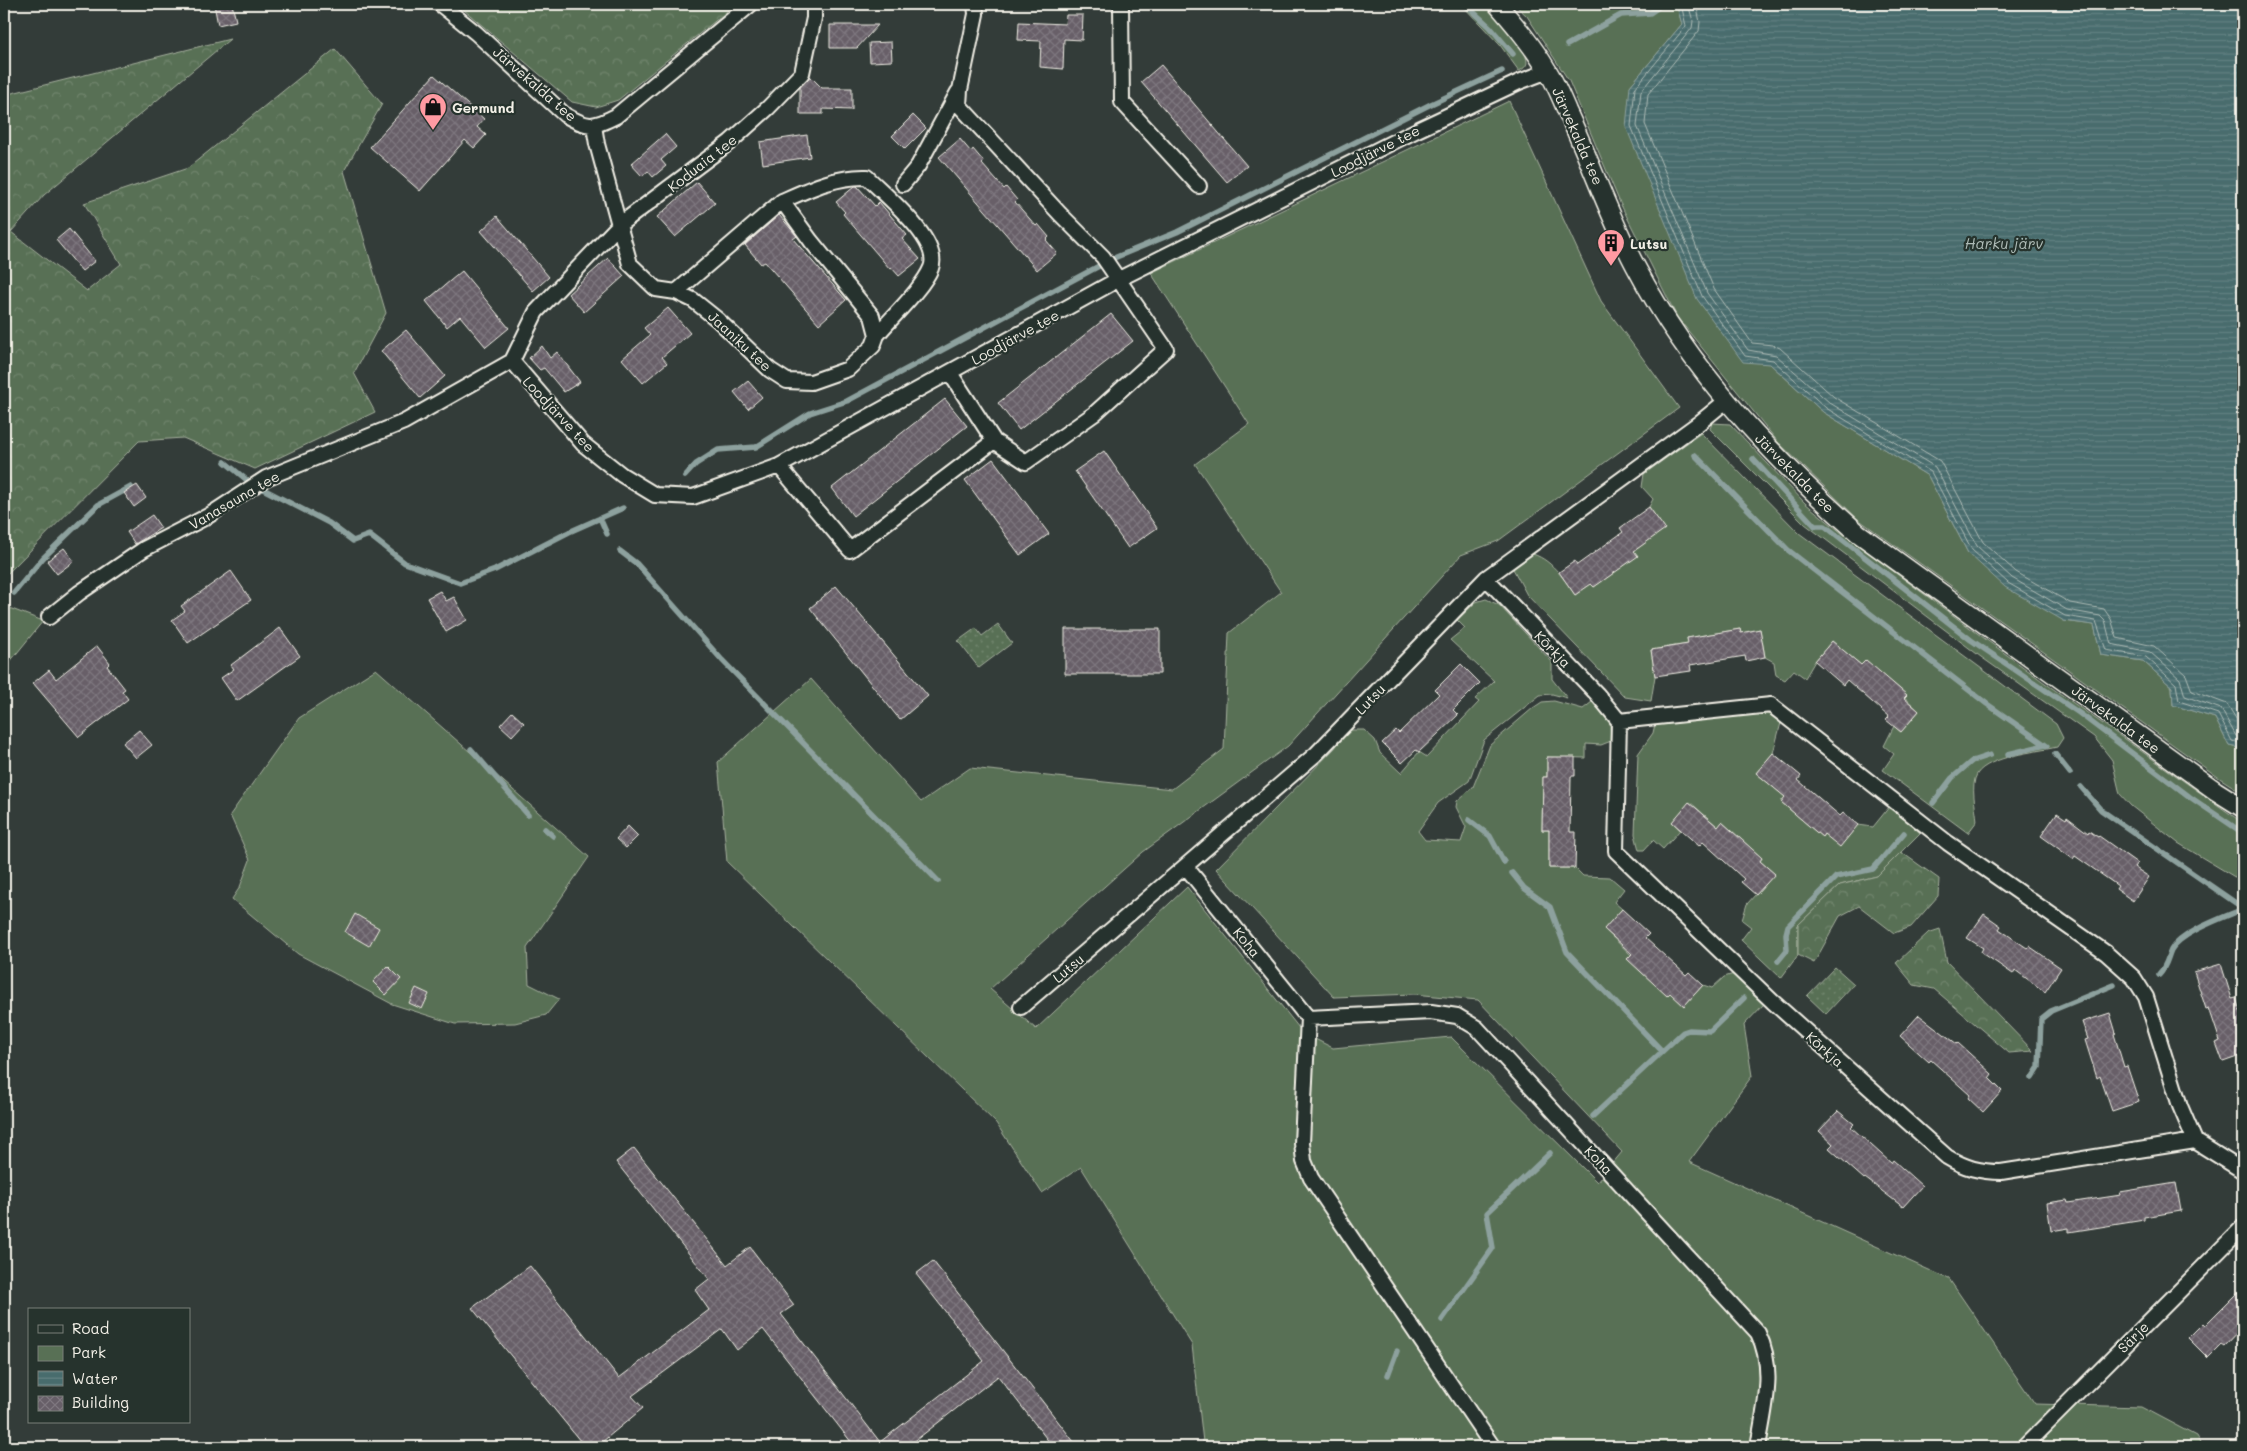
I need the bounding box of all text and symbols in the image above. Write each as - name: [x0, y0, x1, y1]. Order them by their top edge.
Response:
- street label: Järvekalda tee: [489, 42, 581, 126]
- street label: Järvekalda tee: [1548, 84, 1608, 188]
- shop icon: Germund: [418, 92, 448, 131]
- place label: Germund: [452, 98, 515, 117]
- street label: Loodjärve tee: [1327, 120, 1423, 182]
- street label: Koduaia tee: [663, 130, 741, 196]
- building icon: Lutsu: [1596, 228, 1626, 267]
- water label: Harku järv: [1965, 233, 2043, 253]
- place label: Lutsu: [1630, 234, 1667, 253]
- street label: Loodjärve tee: [968, 305, 1062, 369]
- street label: Jaaniku tee: [704, 307, 776, 375]
- street label: Loodjärve tee: [519, 372, 599, 456]
- street label: Järvekalda tee: [1751, 429, 1839, 517]
- street label: Vanasauna tee: [185, 466, 283, 534]
- street label: Kõrkja: [1531, 626, 1575, 672]
- street label: Lutsu: [1351, 680, 1389, 718]
- street label: Järvekalda tee: [2068, 681, 2164, 757]
- street label: Koha: [1229, 923, 1265, 961]
- street label: Lutsu: [1048, 949, 1088, 987]
- street label: Kõrkja: [1802, 1027, 1848, 1071]
- street label: Koha: [1581, 1141, 1617, 1179]
- legend: [28, 1308, 190, 1424]
- street label: Särje: [2113, 1317, 2153, 1357]
- text: Road: [72, 1318, 109, 1338]
- text: Park: [72, 1342, 106, 1362]
- text: Water: [72, 1368, 118, 1388]
- text: Building: [72, 1392, 129, 1412]

